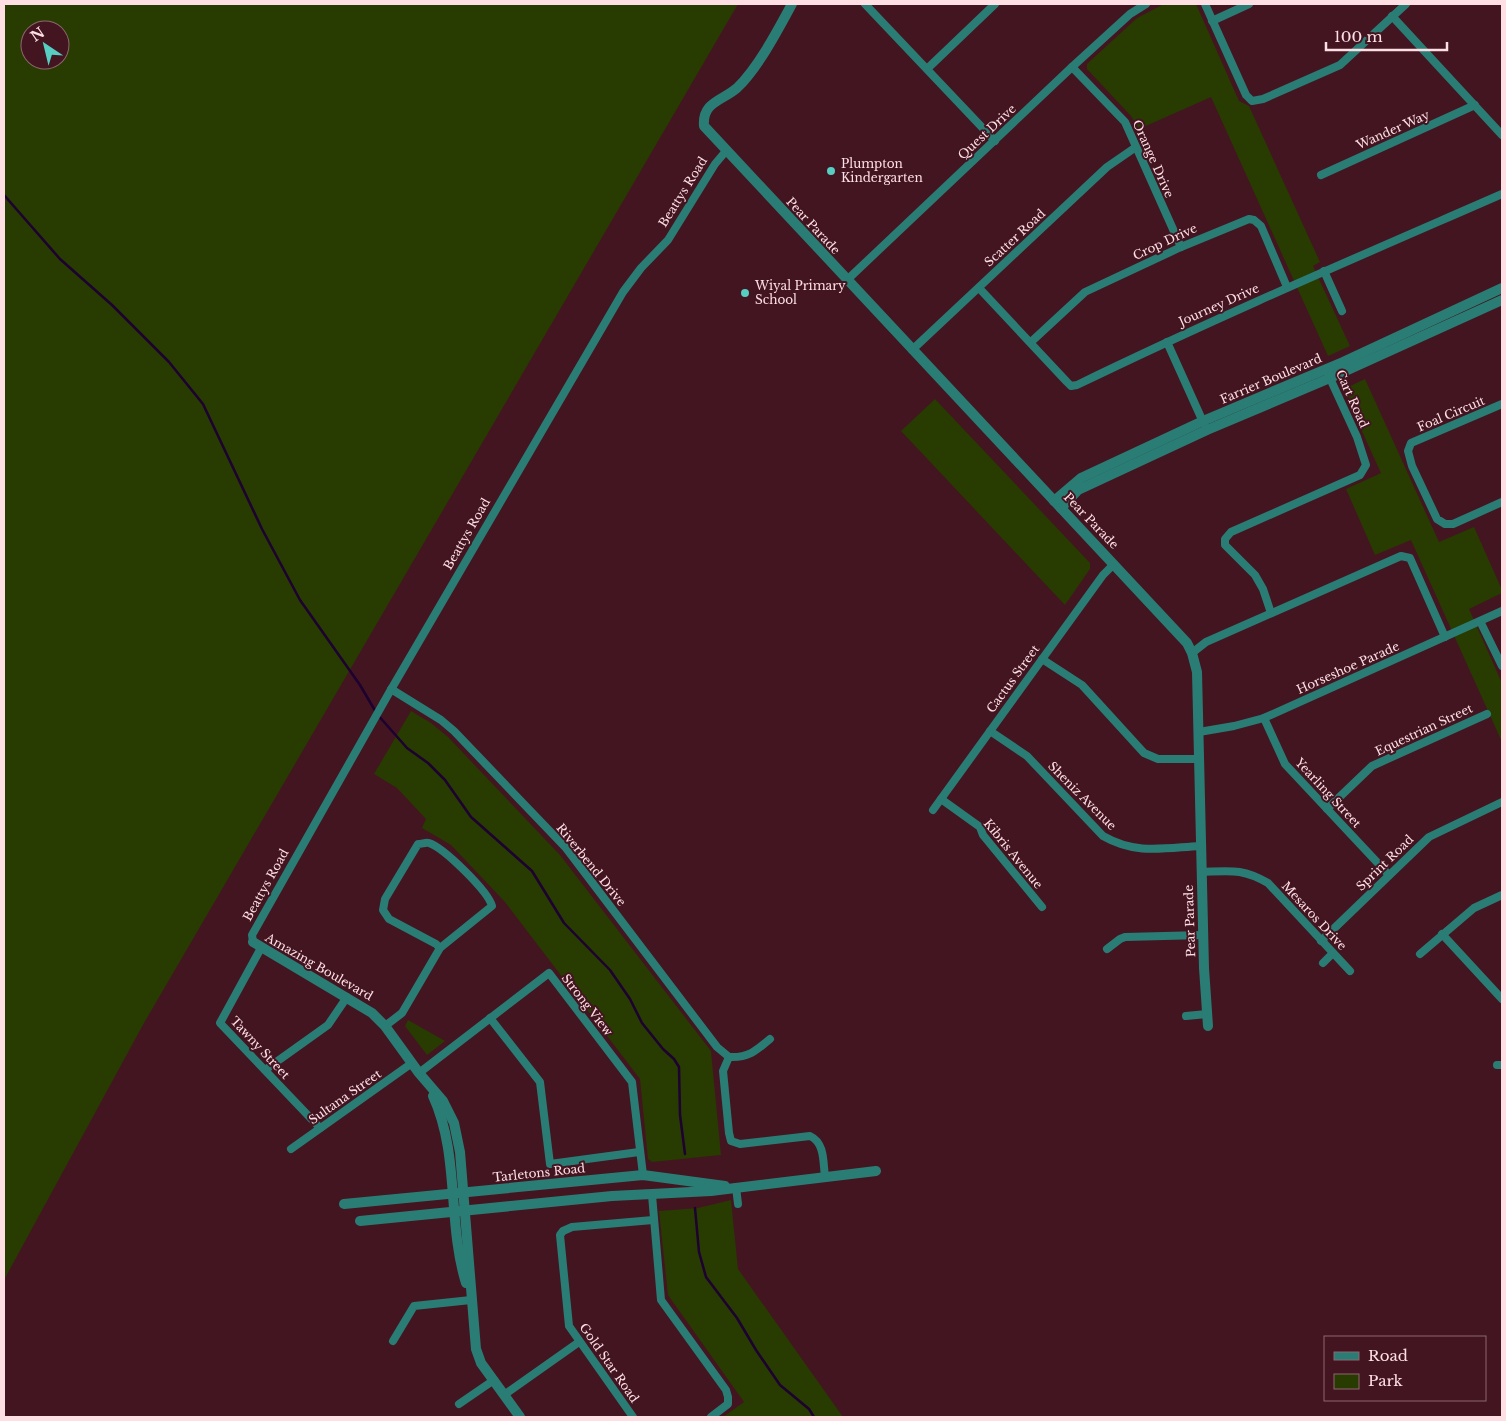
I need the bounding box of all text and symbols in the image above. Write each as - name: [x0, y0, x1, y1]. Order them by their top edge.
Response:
- north arrow: [20, 20, 70, 70]
- scale bar: [1326, 20, 1447, 52]
- text: N: [27, 23, 48, 46]
- text: 100 m: [1334, 27, 1383, 46]
- street label: Quest Drive: [954, 101, 1019, 162]
- street label: Wander Way: [1353, 107, 1432, 153]
- street label: Orange Drive: [1130, 117, 1177, 200]
- street label: Beattys Road: [655, 154, 710, 230]
- place label: Plumpton Kindergarten: [841, 156, 923, 185]
- marker: Plumpton Kindergarten: [825, 165, 837, 177]
- street label: Pear Parade: [783, 194, 844, 257]
- street label: Scatter Road: [981, 206, 1048, 270]
- street label: Crop Drive: [1130, 220, 1199, 263]
- place label: Wiyal Primary School: [754, 278, 846, 307]
- street label: Journey Drive: [1175, 280, 1261, 330]
- marker: Wiyal Primary School: [739, 287, 751, 299]
- street label: Farrier Boulevard: [1218, 350, 1324, 407]
- street label: Cart Road: [1333, 367, 1372, 430]
- street label: Foal Circuit: [1415, 392, 1487, 434]
- street label: Pear Parade: [1061, 489, 1122, 552]
- street label: Beattys Road: [440, 495, 493, 572]
- street label: Horseshoe Parade: [1294, 638, 1401, 697]
- street label: Cactus Street: [983, 641, 1043, 716]
- street label: Equestrian Street: [1373, 700, 1475, 759]
- street label: Yearling Street: [1292, 754, 1365, 831]
- street label: Sheniz Avenue: [1045, 758, 1120, 833]
- street label: Kibris Avenue: [981, 816, 1046, 892]
- street label: Riverbend Drive: [553, 820, 629, 909]
- street label: Sprint Road: [1353, 832, 1416, 894]
- street label: Beattys Road: [240, 846, 292, 923]
- street label: Mesaros Drive: [1279, 878, 1350, 953]
- street label: Pear Parade: [1181, 884, 1198, 957]
- street label: Amazing Boulevard: [262, 929, 376, 1003]
- street label: Strong View: [559, 971, 617, 1039]
- street label: Tawny Street: [228, 1013, 293, 1082]
- street label: Sultana Street: [306, 1066, 384, 1127]
- street label: Tarletons Road: [492, 1160, 586, 1185]
- street label: Gold Star Road: [576, 1320, 642, 1405]
- legend: [1324, 1336, 1486, 1401]
- text: Road: [1368, 1346, 1408, 1365]
- text: Park: [1368, 1371, 1404, 1390]

